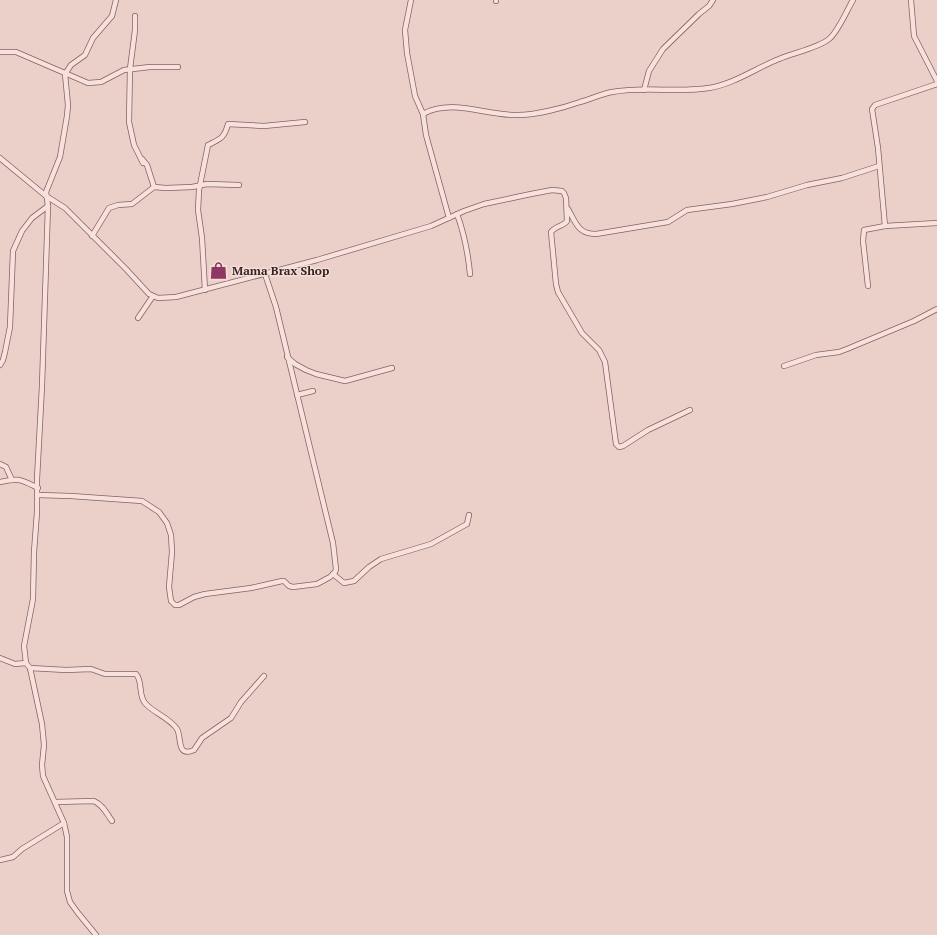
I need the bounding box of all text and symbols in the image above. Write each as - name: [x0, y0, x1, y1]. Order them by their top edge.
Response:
- shop icon: Mama Brax Shop: [209, 260, 229, 280]
- place label: Mama Brax Shop: [232, 263, 329, 278]

